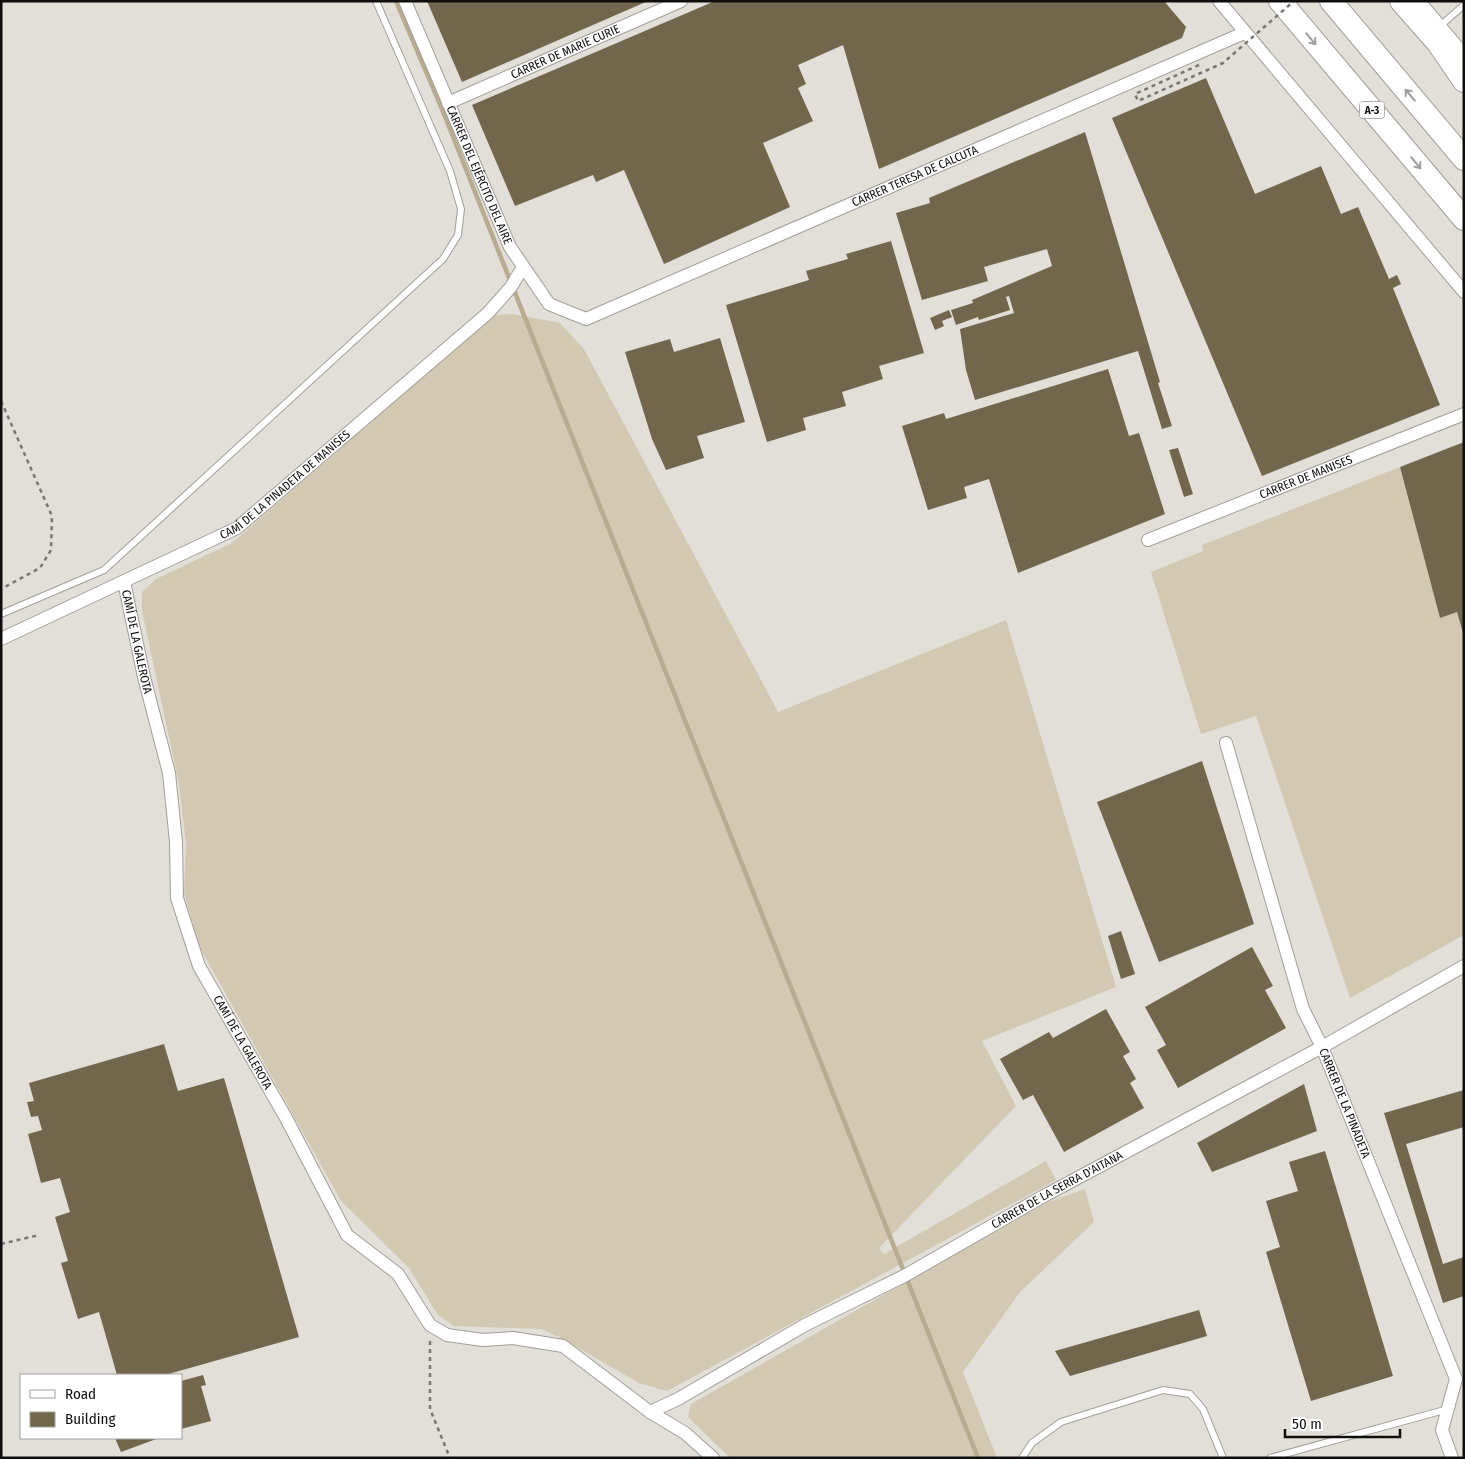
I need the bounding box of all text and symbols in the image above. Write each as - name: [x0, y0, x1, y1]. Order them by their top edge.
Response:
- street label: CARRER DE MARIE CURIE: [509, 22, 622, 82]
- one-way arrow: [1306, 32, 1317, 45]
- one-way arrow: [1404, 89, 1415, 102]
- road number: A-3: [1360, 102, 1384, 118]
- street label: CARRER DEL EJÉRCITO DEL AIRE: [443, 103, 515, 247]
- street label: CARRER TERESA DE CALCUTA: [850, 142, 981, 210]
- one-way arrow: [1410, 156, 1422, 169]
- street label: CAMÍ DE LA PINADETA DE MANISES: [218, 427, 353, 542]
- street label: CARRER DE MANISES: [1257, 452, 1354, 502]
- street label: CAMÍ DE LA GALEROTA: [119, 588, 155, 696]
- street label: CAMÍ DE LA GALEROTA: [210, 993, 275, 1092]
- street label: CARRER DE LA PINADETA: [1316, 1046, 1373, 1161]
- street label: CARRER DE LA SERRA D'AITANA: [989, 1148, 1126, 1232]
- legend: [20, 1374, 182, 1439]
- text: Road: [65, 1385, 96, 1403]
- scale bar: [1285, 1406, 1400, 1438]
- text: Building: [65, 1410, 116, 1428]
- text: 50 m: [1292, 1415, 1322, 1433]

